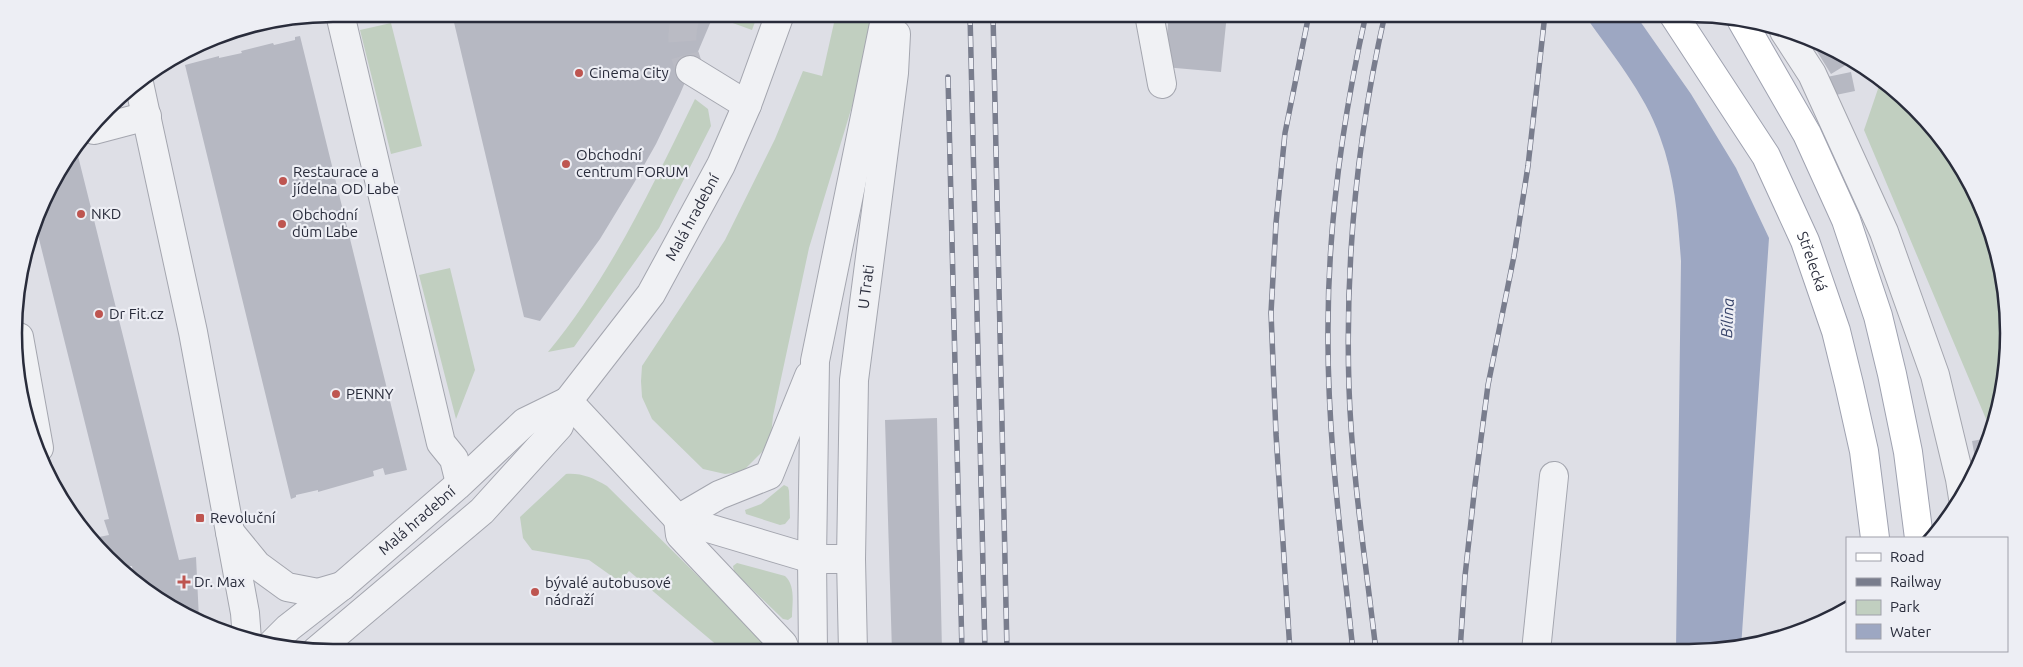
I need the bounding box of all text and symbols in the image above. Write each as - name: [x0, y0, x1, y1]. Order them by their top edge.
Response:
- place label: Cinema City: [589, 64, 669, 81]
- marker: Cinema City: [573, 67, 585, 79]
- place label: Obchodní centrum FORUM: [576, 146, 688, 180]
- marker: Obchodní centrum FORUM: [560, 158, 572, 170]
- place label: Restaurace a jídelna OD Labe: [292, 163, 399, 197]
- street label: Malá hradební: [662, 171, 723, 263]
- marker: Restaurace a jídelna OD Labe: [277, 175, 289, 187]
- place label: NKD: [91, 205, 121, 222]
- place label: Obchodní dům Labe: [292, 206, 358, 240]
- marker: NKD: [75, 208, 87, 220]
- marker: Obchodní dům Labe: [276, 218, 288, 230]
- street label: Střelecká: [1794, 229, 1831, 294]
- street label: U Trati: [854, 264, 877, 310]
- water label: Bílina: [1717, 297, 1737, 338]
- place label: Dr Fit.cz: [109, 305, 164, 322]
- marker: Dr Fit.cz: [93, 308, 105, 320]
- place label: PENNY: [346, 385, 394, 402]
- marker: PENNY: [330, 388, 342, 400]
- street label: Malá hradební: [375, 482, 459, 558]
- place label: Revoluční: [210, 509, 276, 526]
- marker: Revoluční: [194, 512, 206, 524]
- legend: [1846, 537, 2008, 652]
- text: Road: [1890, 548, 1925, 565]
- place label: Dr. Max: [194, 573, 245, 590]
- text: Railway: [1890, 573, 1941, 590]
- place label: bývalé autobusové nádraží: [545, 574, 671, 608]
- marker: Dr. Max: [178, 576, 190, 588]
- marker: bývalé autobusové nádraží: [529, 586, 541, 598]
- text: Park: [1890, 598, 1920, 615]
- text: Water: [1890, 623, 1931, 640]

